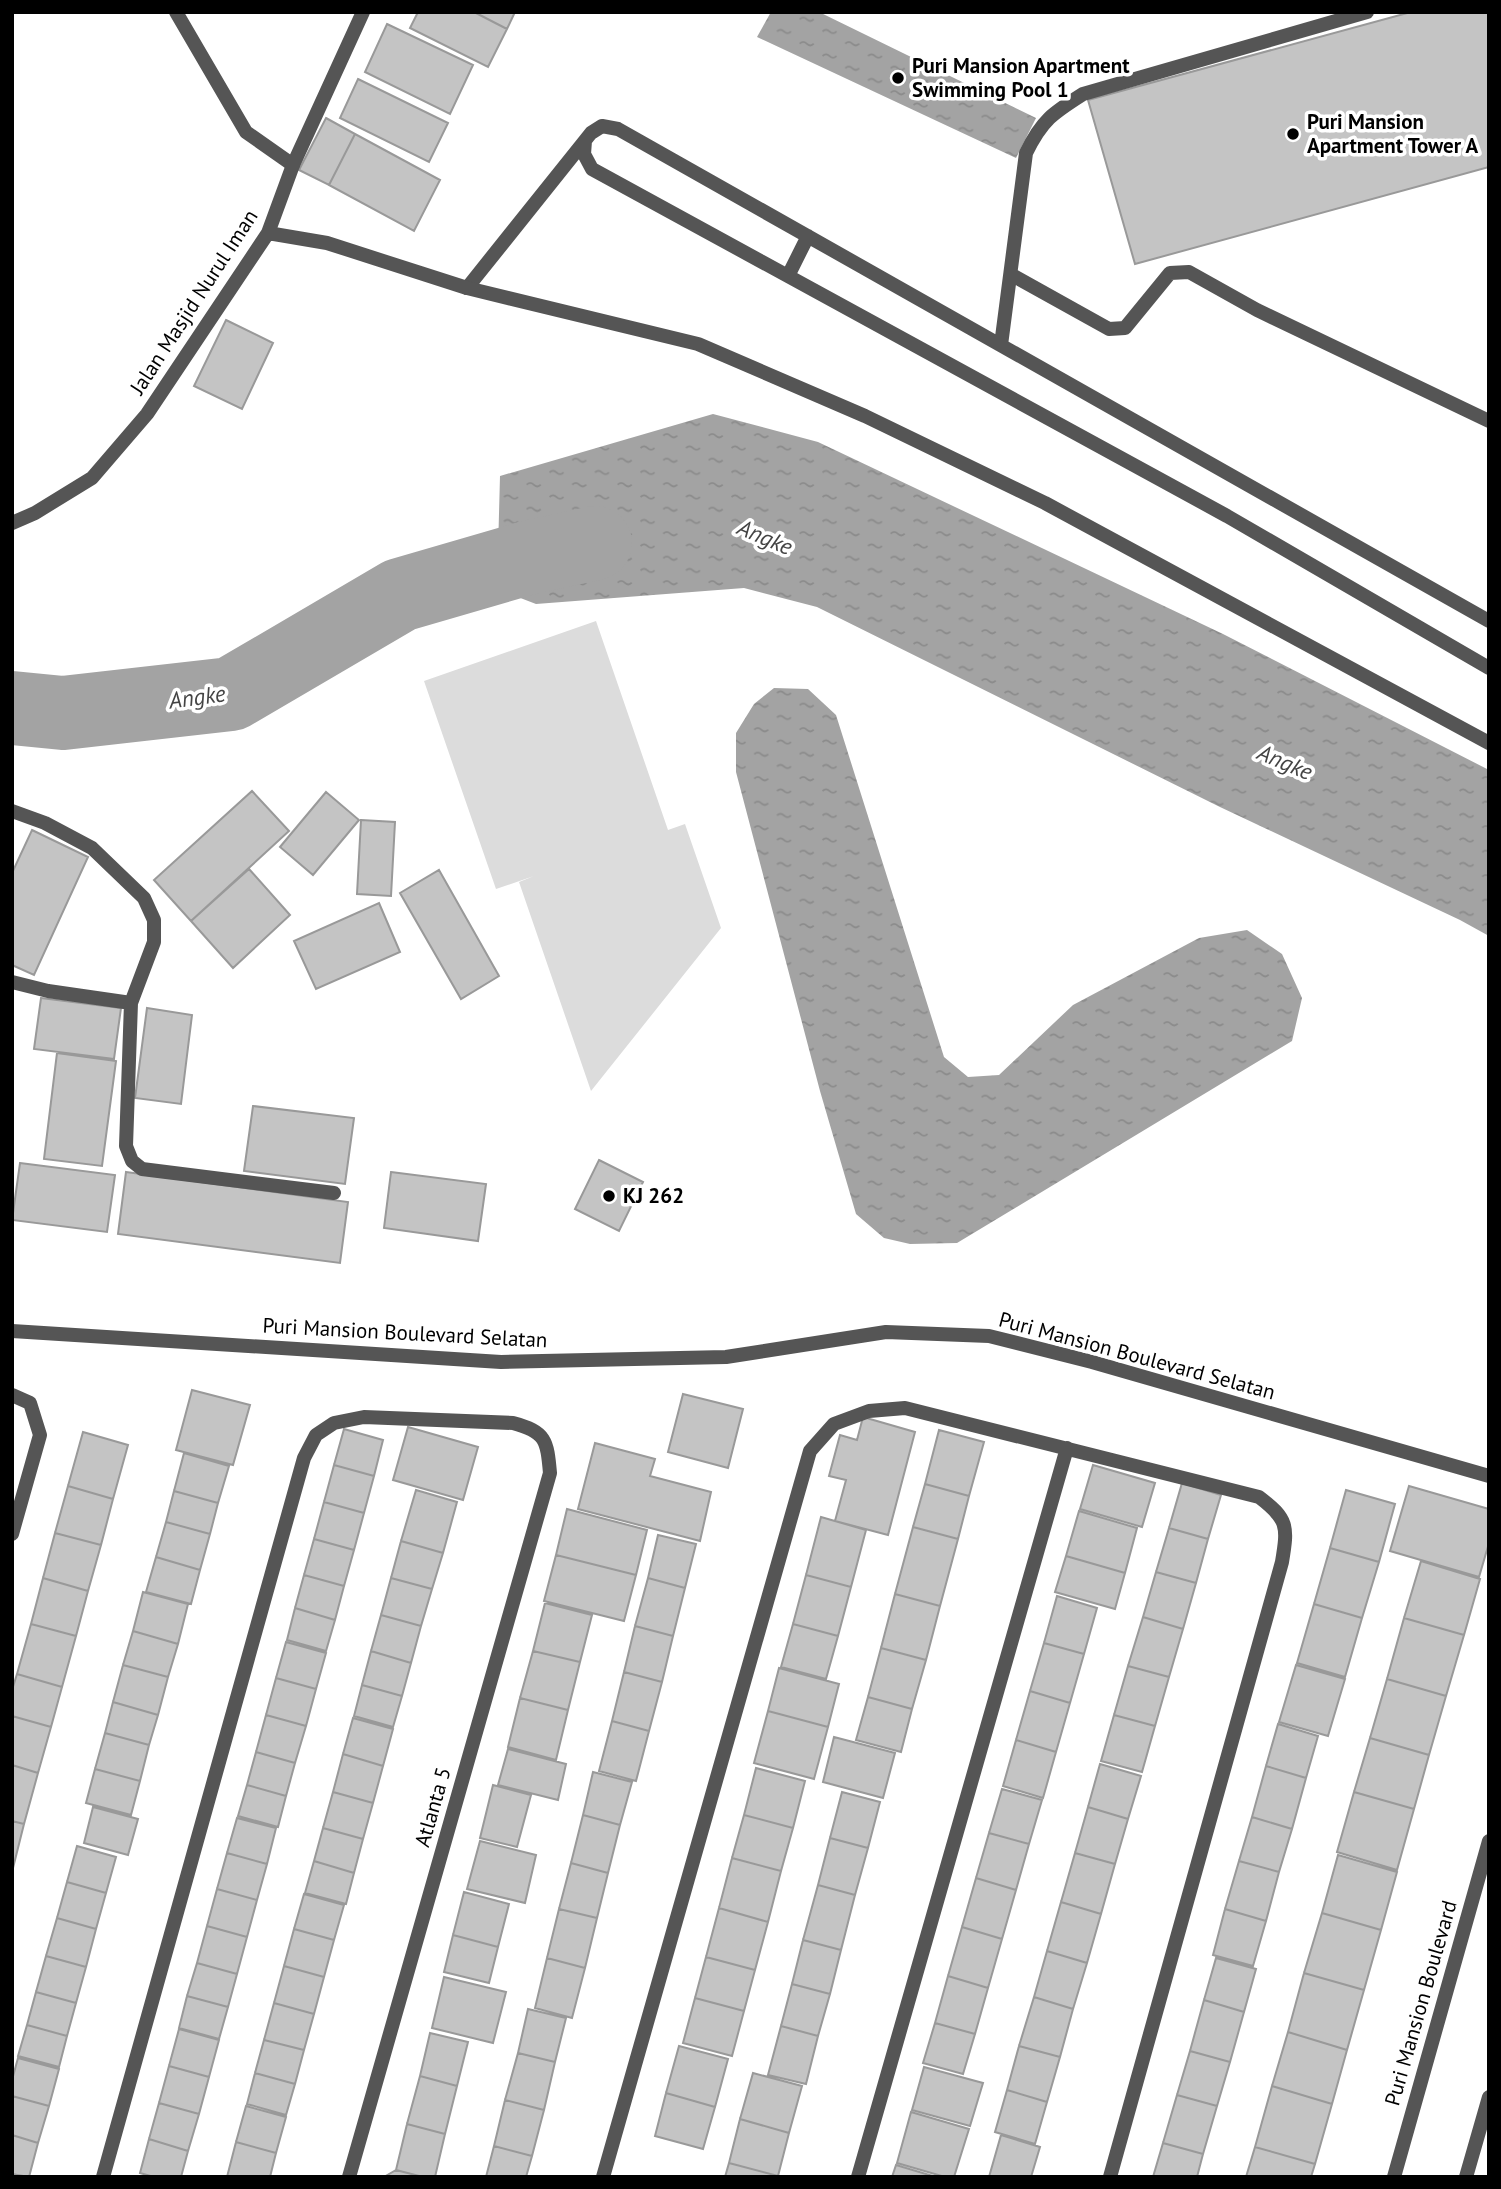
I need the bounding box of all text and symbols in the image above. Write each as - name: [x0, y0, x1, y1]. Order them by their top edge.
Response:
- place label: Puri Mansion Apartment Swimming Pool 1: [912, 52, 1130, 103]
- marker: Puri Mansion Apartment Swimming Pool 1: [890, 70, 906, 86]
- place label: Puri Mansion Apartment Tower A: [1307, 108, 1478, 159]
- marker: Puri Mansion Apartment Tower A: [1285, 126, 1301, 142]
- street label: Jalan Masjid Nurul Iman: [123, 204, 263, 400]
- water label: Angke: [732, 512, 797, 561]
- water label: Angke: [166, 678, 227, 715]
- water label: Angke: [1252, 737, 1317, 786]
- place label: KJ 262: [623, 1182, 684, 1209]
- marker: KJ 262: [601, 1188, 617, 1204]
- street label: Puri Mansion Boulevard Selatan: [996, 1306, 1278, 1405]
- street label: Puri Mansion Boulevard Selatan: [262, 1312, 548, 1353]
- street label: Atlanta 5: [408, 1764, 457, 1850]
- street label: Puri Mansion Boulevard: [1378, 1897, 1463, 2109]

